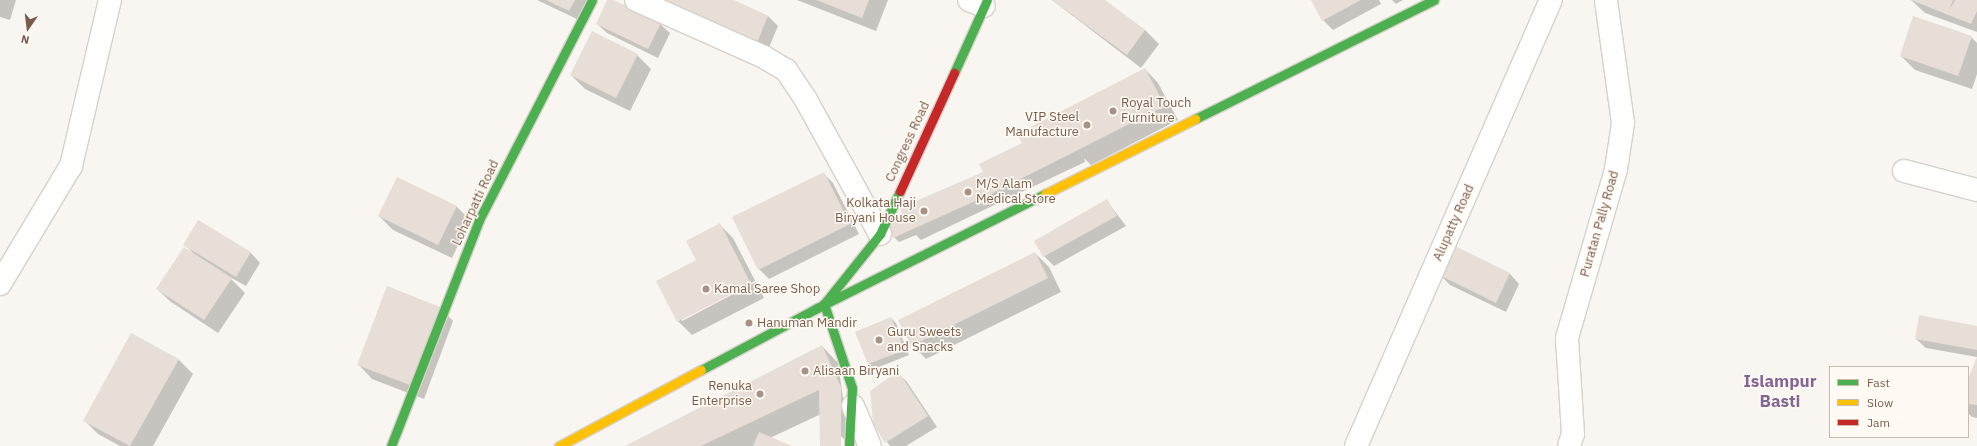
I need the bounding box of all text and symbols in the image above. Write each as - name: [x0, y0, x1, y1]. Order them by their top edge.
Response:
- north arrow: [8, 8, 48, 48]
- text: N: [20, 32, 31, 47]
- place label: Royal Touch Furniture: [1121, 96, 1191, 127]
- street label: Congress Road: [883, 99, 933, 185]
- marker: Royal Touch Furniture: [1108, 106, 1118, 116]
- place label: VIP Steel Manufacture: [1005, 110, 1079, 141]
- marker: VIP Steel Manufacture: [1082, 120, 1092, 130]
- street label: Loharpatti Road: [449, 158, 503, 248]
- street label: Puratan Pally Road: [1577, 169, 1623, 279]
- place label: M/S Alam Medical Store: [976, 177, 1056, 208]
- street label: Alupatty Road: [1430, 182, 1478, 264]
- marker: M/S Alam Medical Store: [963, 187, 973, 197]
- place label: Kolkata Haji Biryani House: [835, 196, 916, 227]
- marker: Kolkata Haji Biryani House: [919, 206, 929, 216]
- place label: Kamal Saree Shop: [714, 281, 820, 297]
- marker: Kamal Saree Shop: [701, 284, 711, 294]
- place label: Hanuman Mandir: [757, 315, 857, 331]
- marker: Hanuman Mandir: [744, 318, 754, 328]
- place label: Guru Sweets and Snacks: [887, 325, 961, 356]
- marker: Guru Sweets and Snacks: [874, 335, 884, 345]
- place label: Alisaan Biryani: [813, 363, 899, 379]
- marker: Alisaan Biryani: [800, 366, 810, 376]
- legend: [1829, 366, 1969, 438]
- district label: Islampur Basti: [1743, 372, 1817, 412]
- text: Fast: [1867, 375, 1890, 390]
- place label: Renuka Enterprise: [692, 379, 752, 410]
- marker: Renuka Enterprise: [755, 389, 765, 399]
- text: Slow: [1867, 395, 1893, 410]
- text: Jam: [1867, 415, 1890, 430]

